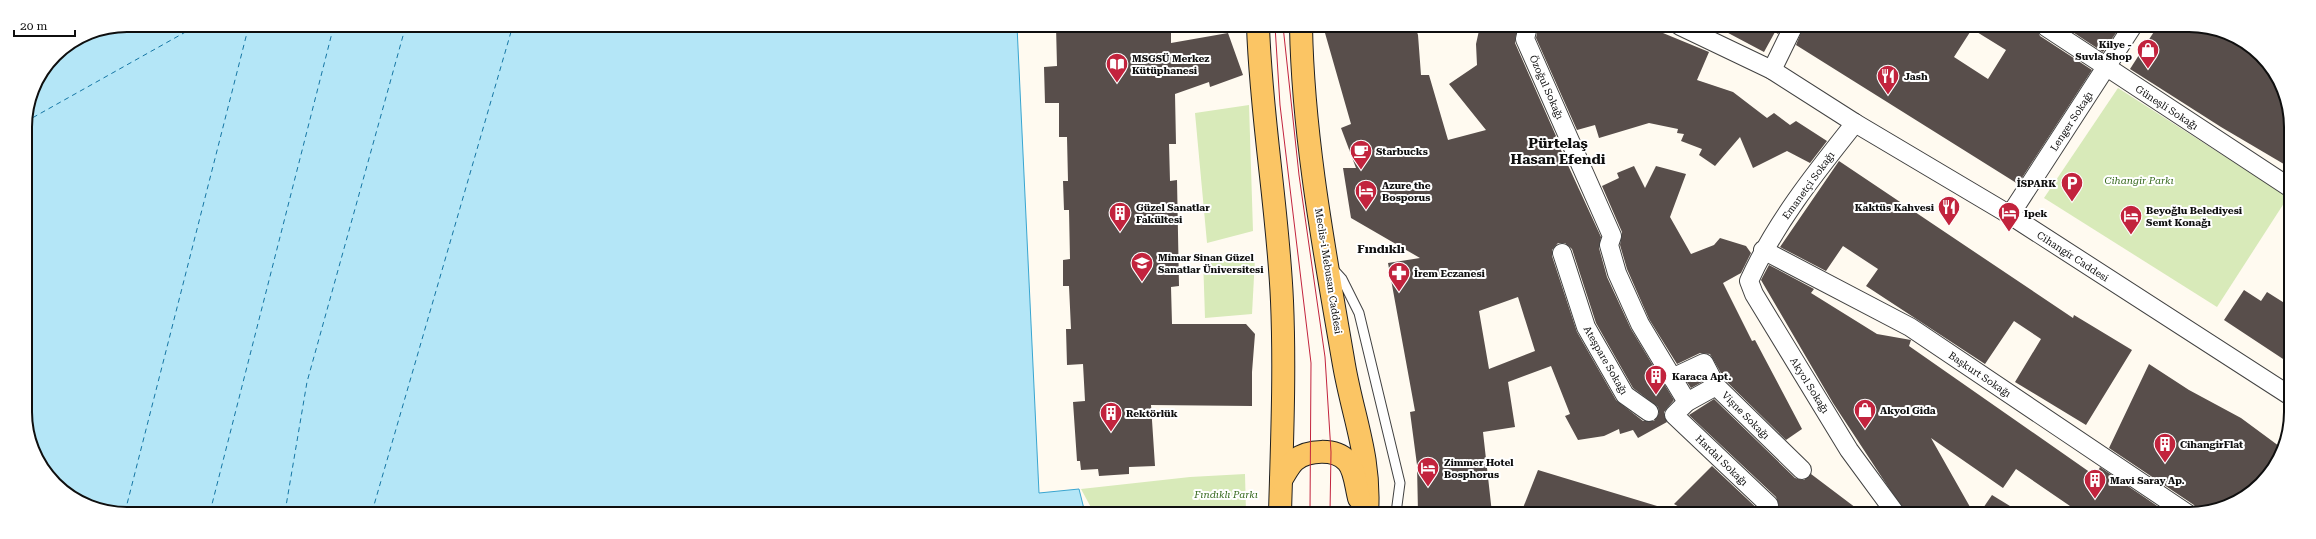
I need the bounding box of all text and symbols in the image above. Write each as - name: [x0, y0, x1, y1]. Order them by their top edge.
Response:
- scale bar: [14, 12, 75, 38]
- text: 20 m: [20, 19, 47, 33]
- shop icon: Kilye - Suvla Shop: [2135, 37, 2161, 70]
- place label: Kilye - Suvla Shop: [2075, 39, 2132, 62]
- library icon: MSGSÜ Merkez Kütüphanesi: [1104, 51, 1130, 84]
- place label: MSGSÜ Merkez Kütüphanesi: [1132, 53, 1210, 76]
- street label: Özoğul Sokağı: [1527, 53, 1566, 121]
- restaurant icon: Jash: [1875, 63, 1901, 96]
- place label: Jash: [1904, 71, 1928, 82]
- street label: Güneşli Sokağı: [2133, 83, 2200, 132]
- street label: Lenger Sokağı: [2048, 90, 2095, 153]
- district label: Pürtelaş Hasan Efendi: [1511, 135, 1606, 167]
- cafe icon: Starbucks: [1348, 138, 1374, 171]
- place label: Starbucks: [1376, 146, 1428, 157]
- street label: Emanetçi Sokağı: [1780, 149, 1837, 221]
- parking icon: İSPARK: [2059, 170, 2085, 203]
- park label: Cihangir Parkı: [2104, 175, 2174, 186]
- hotel icon: Azure the Bosporus: [1353, 178, 1379, 211]
- place label: İSPARK: [2017, 178, 2056, 189]
- place label: Azure the Bosporus: [1382, 180, 1431, 203]
- restaurant icon: Kaktüs Kahvesi: [1936, 194, 1962, 227]
- building icon: Güzel Sanatlar Fakültesi: [1107, 200, 1133, 233]
- hotel icon: Ipek: [1996, 200, 2022, 233]
- place label: Güzel Sanatlar Fakültesi: [1136, 202, 1210, 225]
- place label: Kaktüs Kahvesi: [1855, 202, 1935, 213]
- hotel icon: Beyoğlu Belediyesi Semt Konağı: [2118, 203, 2144, 236]
- place label: Beyoğlu Belediyesi Semt Konağı: [2146, 205, 2243, 228]
- street label: Meclis-i Mebusan Caddesi: [1313, 207, 1344, 335]
- place label: Ipek: [2024, 208, 2048, 219]
- street label: Cihangir Caddesi: [2035, 229, 2111, 284]
- district label: Fındıklı: [1357, 242, 1405, 256]
- school or university icon: Mimar Sinan Güzel Sanatlar Üniversitesi: [1129, 250, 1155, 283]
- place label: Mimar Sinan Güzel Sanatlar Üniversitesi: [1158, 252, 1264, 275]
- pharmacy icon: İrem Eczanesi: [1386, 260, 1412, 293]
- place label: İrem Eczanesi: [1414, 268, 1486, 279]
- street label: Ateşpare Sokağı: [1581, 324, 1630, 397]
- street label: Başkurt Sokağı: [1947, 350, 2013, 399]
- street label: Akyol Sokağı: [1788, 355, 1831, 415]
- building icon: Karaca Apt.: [1643, 363, 1669, 396]
- place label: Karaca Apt.: [1672, 371, 1731, 382]
- street label: Vişne Sokağı: [1720, 389, 1772, 441]
- shop icon: Akyol Gida: [1852, 397, 1878, 430]
- building icon: Rektörlük: [1098, 400, 1124, 433]
- place label: Akyol Gida: [1880, 405, 1936, 416]
- place label: Rektörlük: [1126, 408, 1178, 419]
- building icon: CihangirFlat: [2152, 431, 2178, 464]
- street label: Hardal Sokağı: [1693, 433, 1750, 488]
- place label: CihangirFlat: [2180, 439, 2243, 450]
- hotel icon: Zimmer Hotel Bosphorus: [1415, 455, 1441, 488]
- place label: Zimmer Hotel Bosphorus: [1444, 457, 1514, 480]
- building icon: Mavi Saray Ap.: [2082, 467, 2108, 500]
- place label: Mavi Saray Ap.: [2110, 475, 2185, 486]
- park label: Fındıklı Parkı: [1193, 489, 1258, 500]

